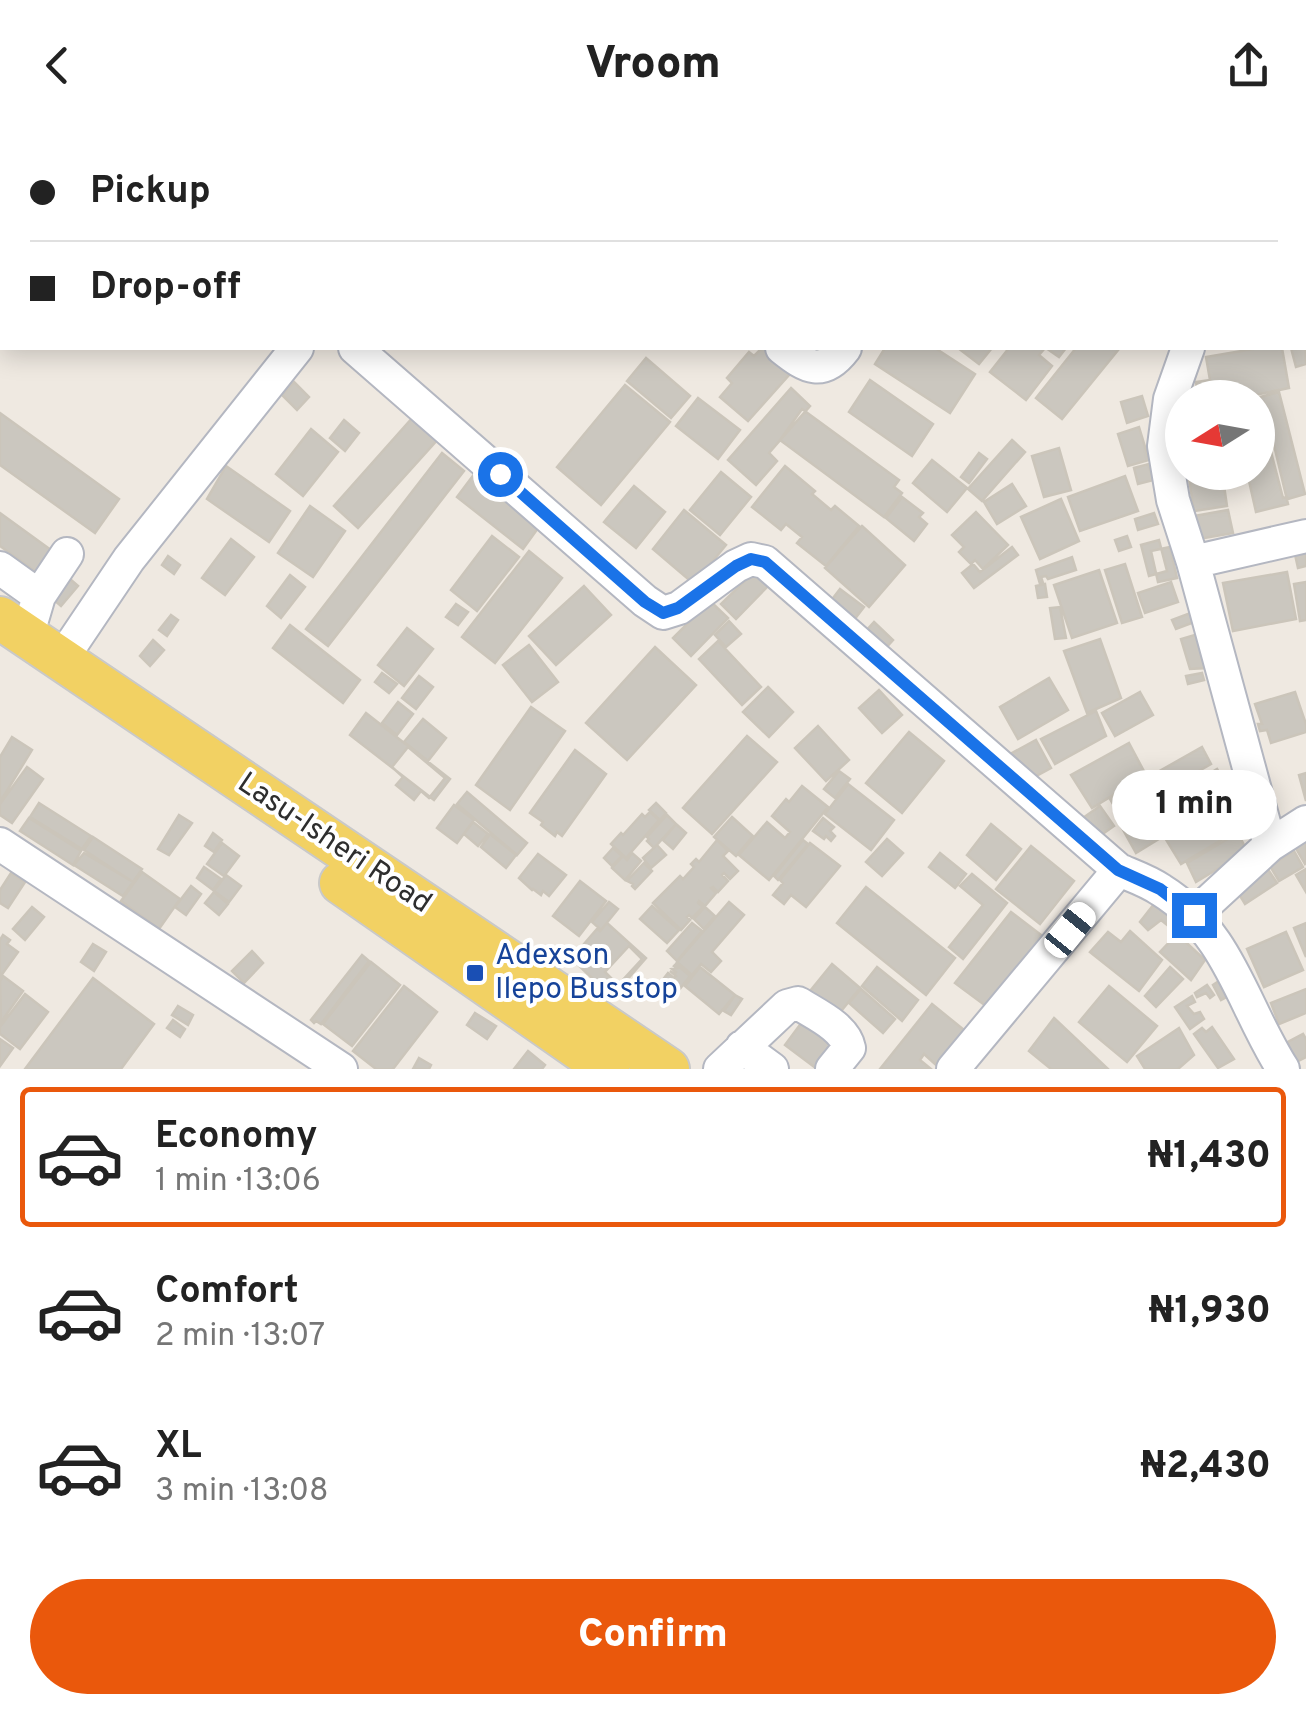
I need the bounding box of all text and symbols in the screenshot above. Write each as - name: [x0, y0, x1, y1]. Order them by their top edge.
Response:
- text: Vroom: [585, 37, 721, 94]
- icon: back: [30, 38, 85, 93]
- icon: share: [1221, 38, 1276, 93]
- text: Pickup: [90, 168, 211, 217]
- text: Drop-off: [90, 264, 241, 313]
- north arrow: [1165, 380, 1275, 490]
- map controls: [1165, 380, 1275, 490]
- route start: [478, 452, 523, 497]
- street label: Lasu-Isheri Road: [230, 765, 438, 923]
- callout: 1 min: [1112, 770, 1276, 840]
- text: 1 min: [1155, 785, 1234, 825]
- route end: [1172, 893, 1217, 938]
- car: [1039, 897, 1101, 963]
- place label: Adexson Ilepo Busstop: [495, 938, 678, 1009]
- marker: Adexson Ilepo Busstop: [464, 962, 486, 984]
- icon: car: [35, 1112, 125, 1202]
- text: Economy: [155, 1113, 317, 1162]
- text: ₦1,430: [1147, 1133, 1271, 1182]
- text: 1 min · 13:06: [155, 1162, 321, 1202]
- icon: car: [35, 1267, 125, 1357]
- text: Comfort: [155, 1268, 299, 1317]
- text: ₦1,930: [1149, 1288, 1271, 1337]
- text: 2 min · 13:07: [155, 1317, 325, 1357]
- icon: car: [35, 1422, 125, 1512]
- text: XL: [155, 1423, 202, 1472]
- text: ₦2,430: [1140, 1443, 1271, 1492]
- text: 3 min · 13:08: [155, 1472, 329, 1512]
- button: Confirm: [30, 1579, 1276, 1694]

